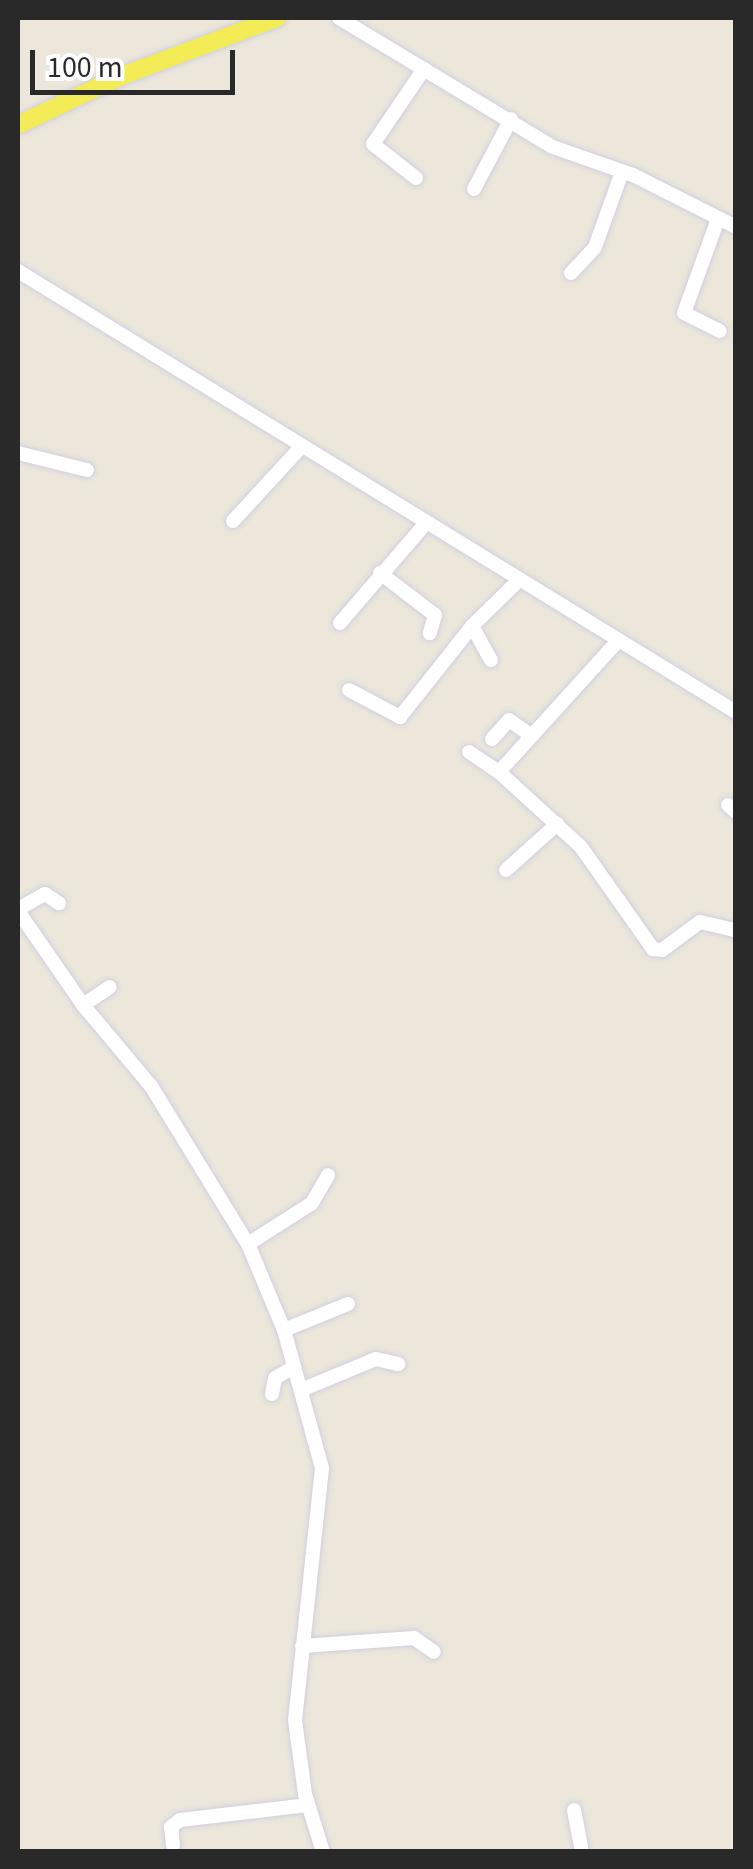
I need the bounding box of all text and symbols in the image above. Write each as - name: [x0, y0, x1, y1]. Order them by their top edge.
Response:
- scale bar: [35, 30, 240, 92]
- text: 100 m: [47, 46, 123, 89]

